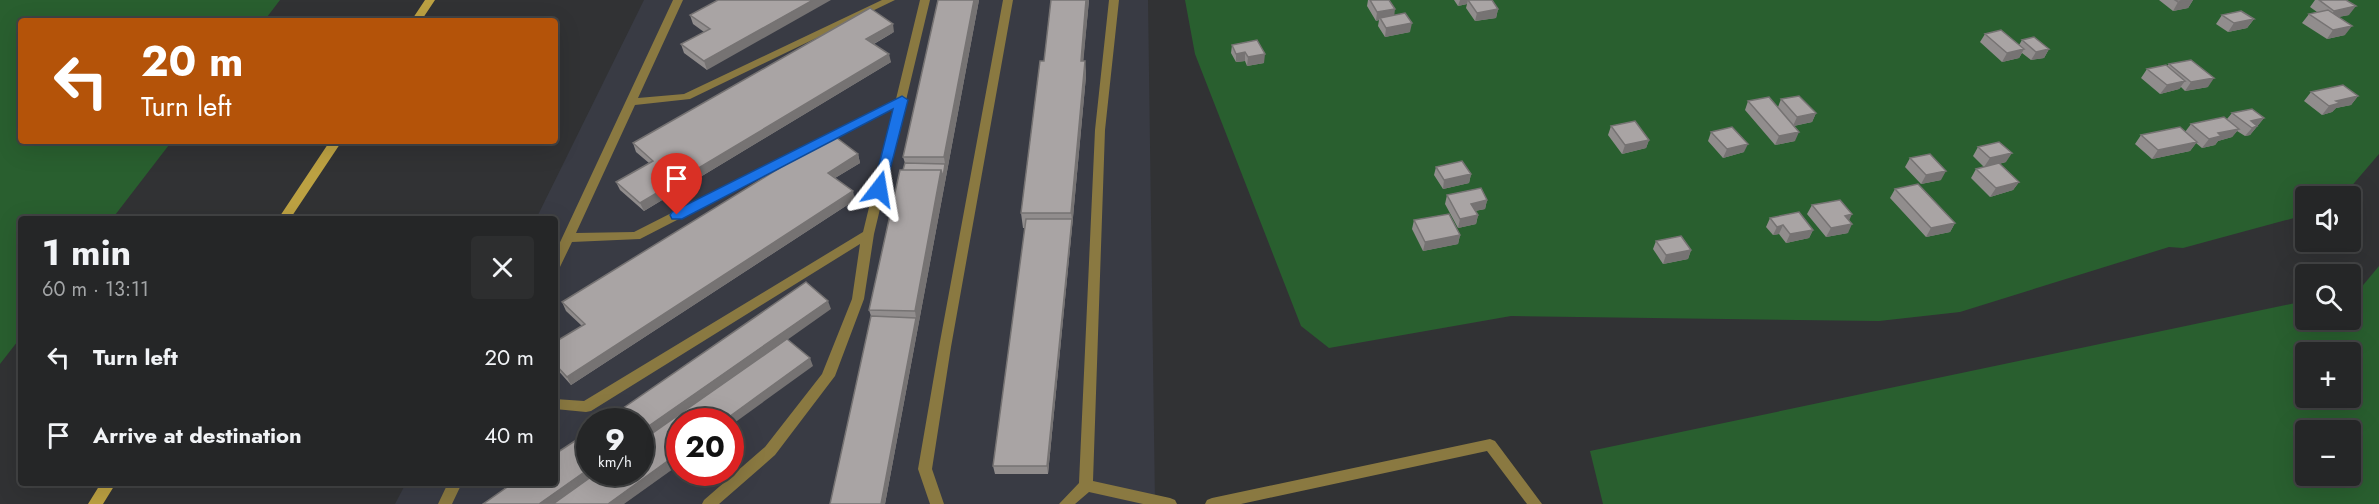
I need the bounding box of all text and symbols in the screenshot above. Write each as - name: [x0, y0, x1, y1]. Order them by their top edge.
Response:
- text: 20 m: [141, 31, 243, 92]
- icon: left: [42, 42, 120, 120]
- text: Turn left: [141, 87, 231, 126]
- pin: [651, 153, 702, 215]
- position arrow: [847, 157, 911, 221]
- icon: arrive: [660, 162, 693, 195]
- map controls: [2295, 186, 2361, 486]
- button: sound: [2295, 186, 2361, 252]
- text: 1 min: [42, 226, 131, 278]
- button: close: [471, 236, 534, 299]
- button: search: [2295, 264, 2361, 330]
- text: 60 m · 13:11: [42, 275, 149, 304]
- icon: left: [42, 341, 75, 374]
- text: Turn left: [93, 341, 178, 373]
- text: 20 m: [485, 341, 534, 373]
- button: +: [2295, 342, 2361, 408]
- speed limit sign: 20: [666, 408, 744, 486]
- text: 9: [605, 418, 625, 461]
- icon: arrive: [42, 419, 75, 452]
- text: Arrive at destination: [93, 419, 302, 451]
- text: 40 m: [484, 419, 534, 451]
- button: −: [2295, 420, 2361, 486]
- text: km/h: [598, 451, 632, 473]

